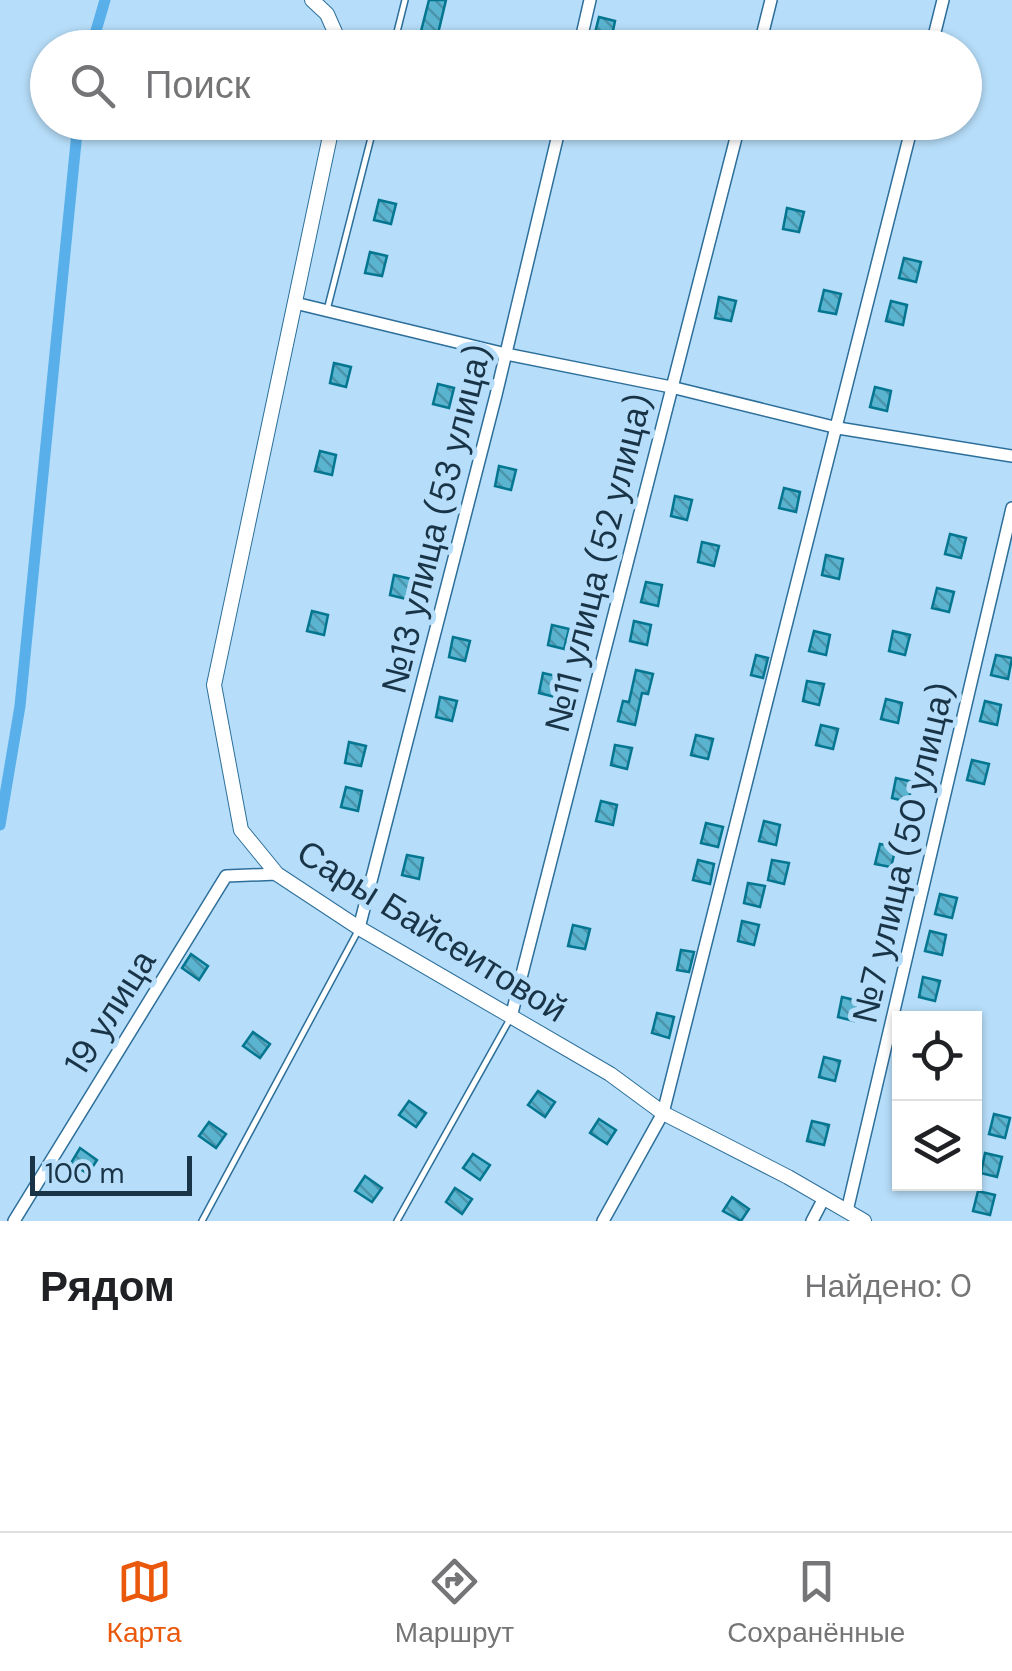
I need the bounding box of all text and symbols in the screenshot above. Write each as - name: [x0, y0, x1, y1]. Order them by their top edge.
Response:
- search box: [30, 30, 982, 140]
- icon: search: [65, 58, 120, 113]
- text: Поиск: [145, 60, 250, 110]
- street label: №13 улица (53 улица): [370, 340, 502, 698]
- street label: №11 улица (52 улица): [534, 389, 662, 737]
- street label: №7 улица (50 улица): [841, 678, 965, 1028]
- street label: Сары Байсеитовой: [288, 829, 576, 1033]
- street label: 19 улица: [54, 941, 166, 1083]
- map controls: [892, 1011, 982, 1191]
- button: locate: [892, 1011, 982, 1101]
- button: layers: [892, 1101, 982, 1191]
- scale bar: [30, 1151, 192, 1196]
- text: 100 m: [45, 1155, 124, 1192]
- text: Рядом: [40, 1259, 175, 1314]
- text: Найдено: 0: [804, 1265, 972, 1307]
- tab: Карта: [107, 1554, 182, 1651]
- tab: Маршрут: [395, 1554, 514, 1651]
- tab: Сохранённые: [727, 1554, 905, 1651]

